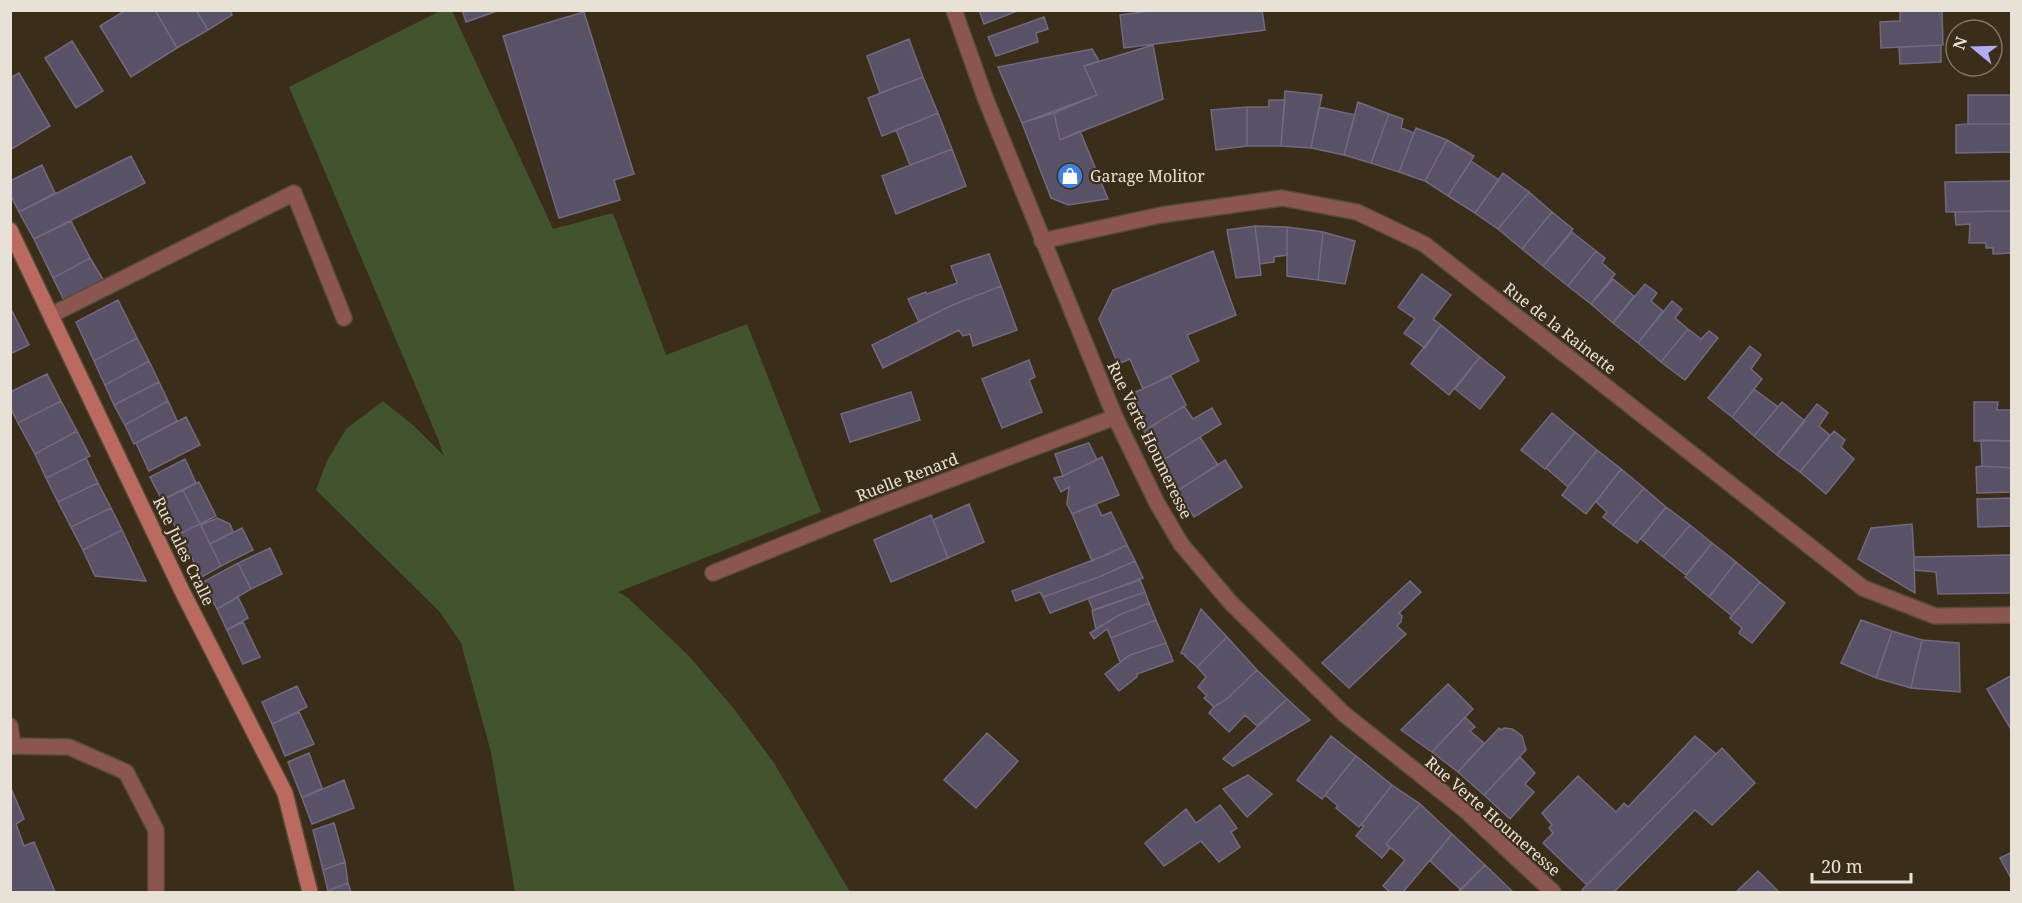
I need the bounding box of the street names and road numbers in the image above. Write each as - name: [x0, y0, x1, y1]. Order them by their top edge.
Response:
- street label: Rue de la Rainette: [1499, 277, 1621, 379]
- street label: Rue Verte Houmeresse: [1102, 358, 1198, 522]
- street label: Ruelle Renard: [853, 447, 961, 507]
- street label: Rue Jules Cralle: [148, 493, 220, 609]
- street label: Rue Verte Houmeresse: [1421, 751, 1565, 881]

